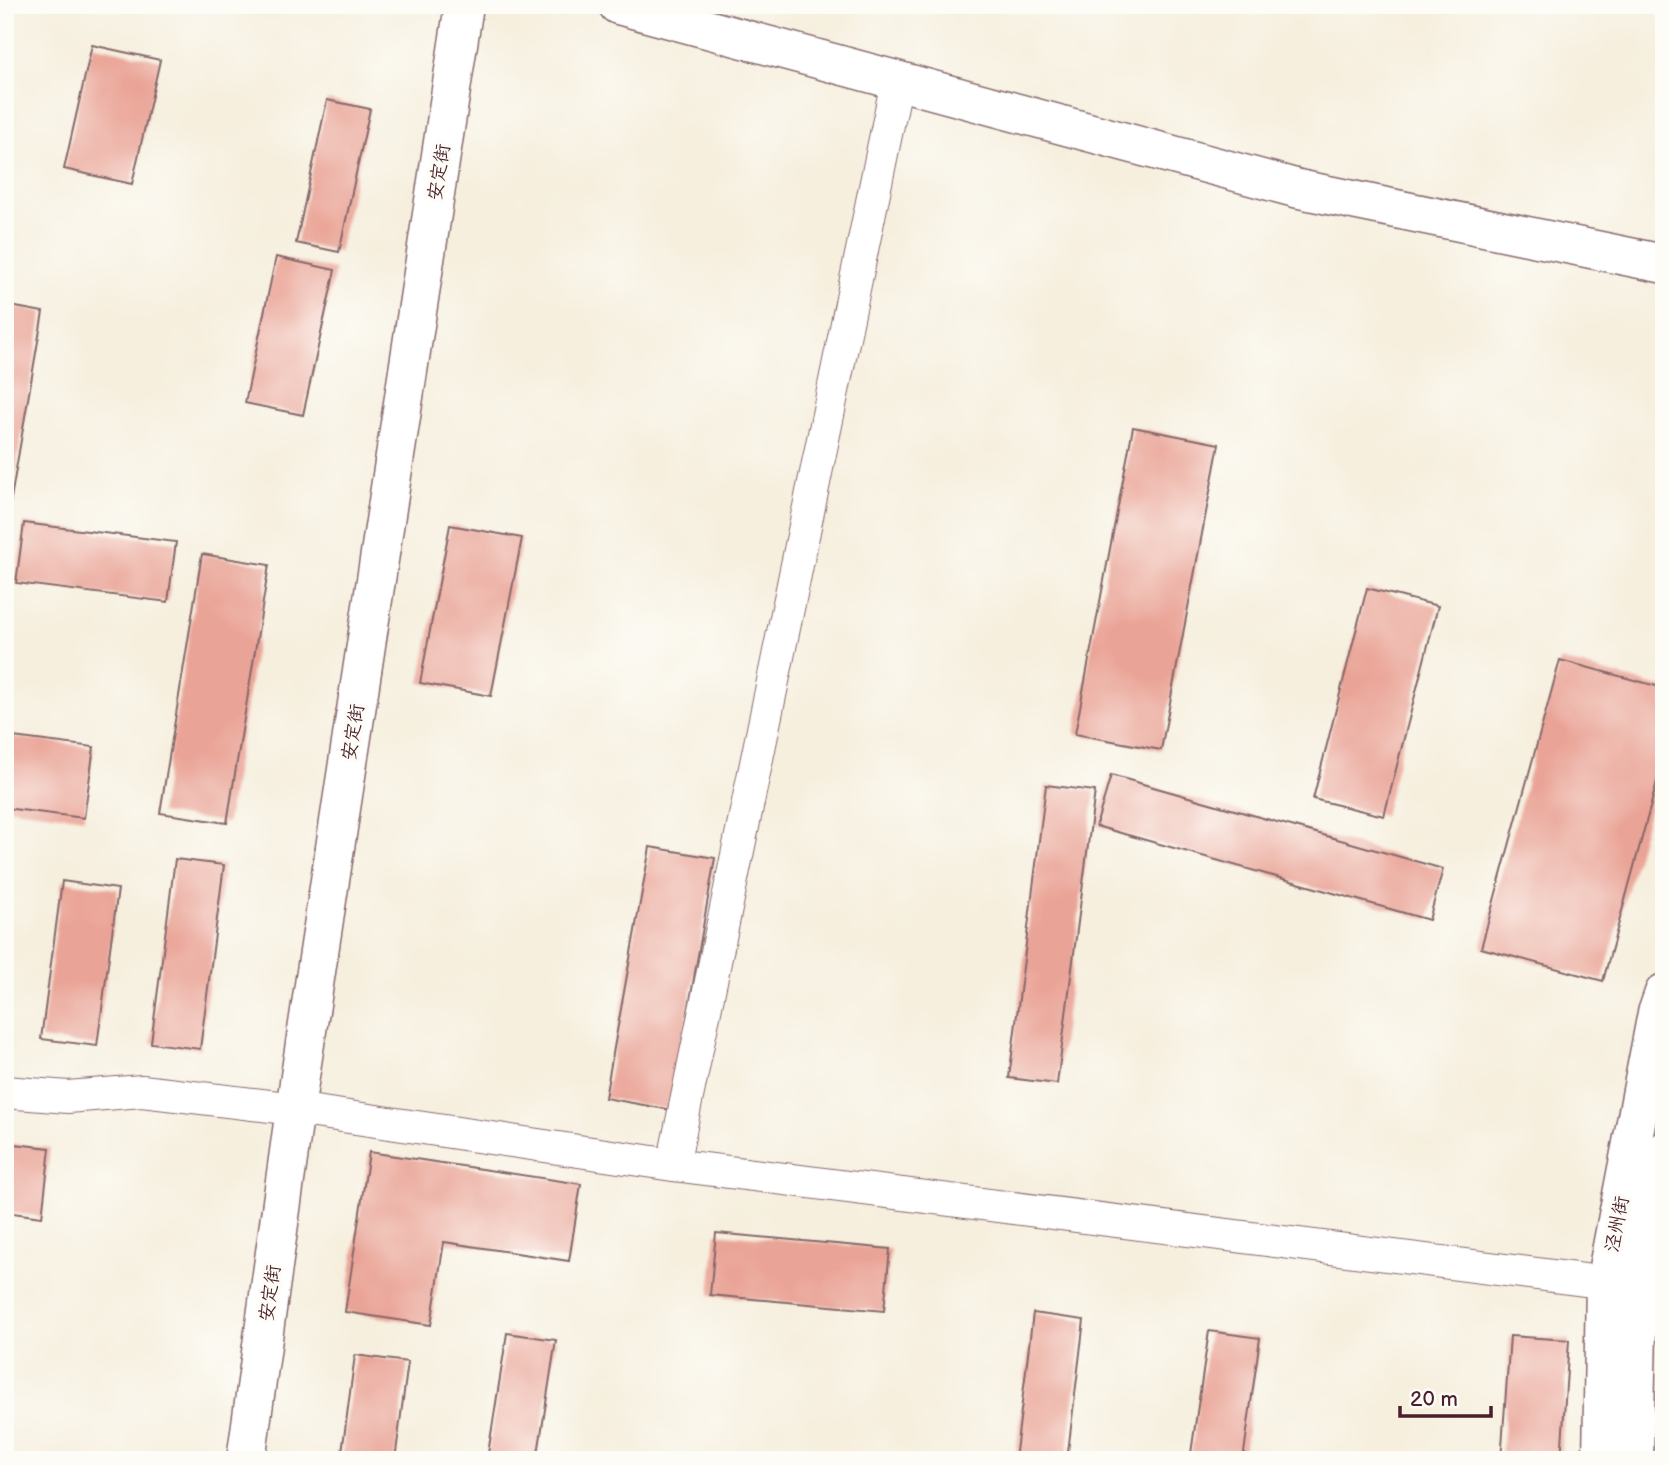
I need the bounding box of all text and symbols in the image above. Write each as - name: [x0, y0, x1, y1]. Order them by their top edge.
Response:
- street label: 安定街: [424, 142, 455, 202]
- street label: 安定街: [338, 702, 369, 762]
- street label: 泾州街: [1601, 1194, 1634, 1254]
- street label: 安定街: [255, 1263, 286, 1323]
- scale bar: [1400, 1374, 1490, 1418]
- text: 20 m: [1410, 1387, 1458, 1412]

